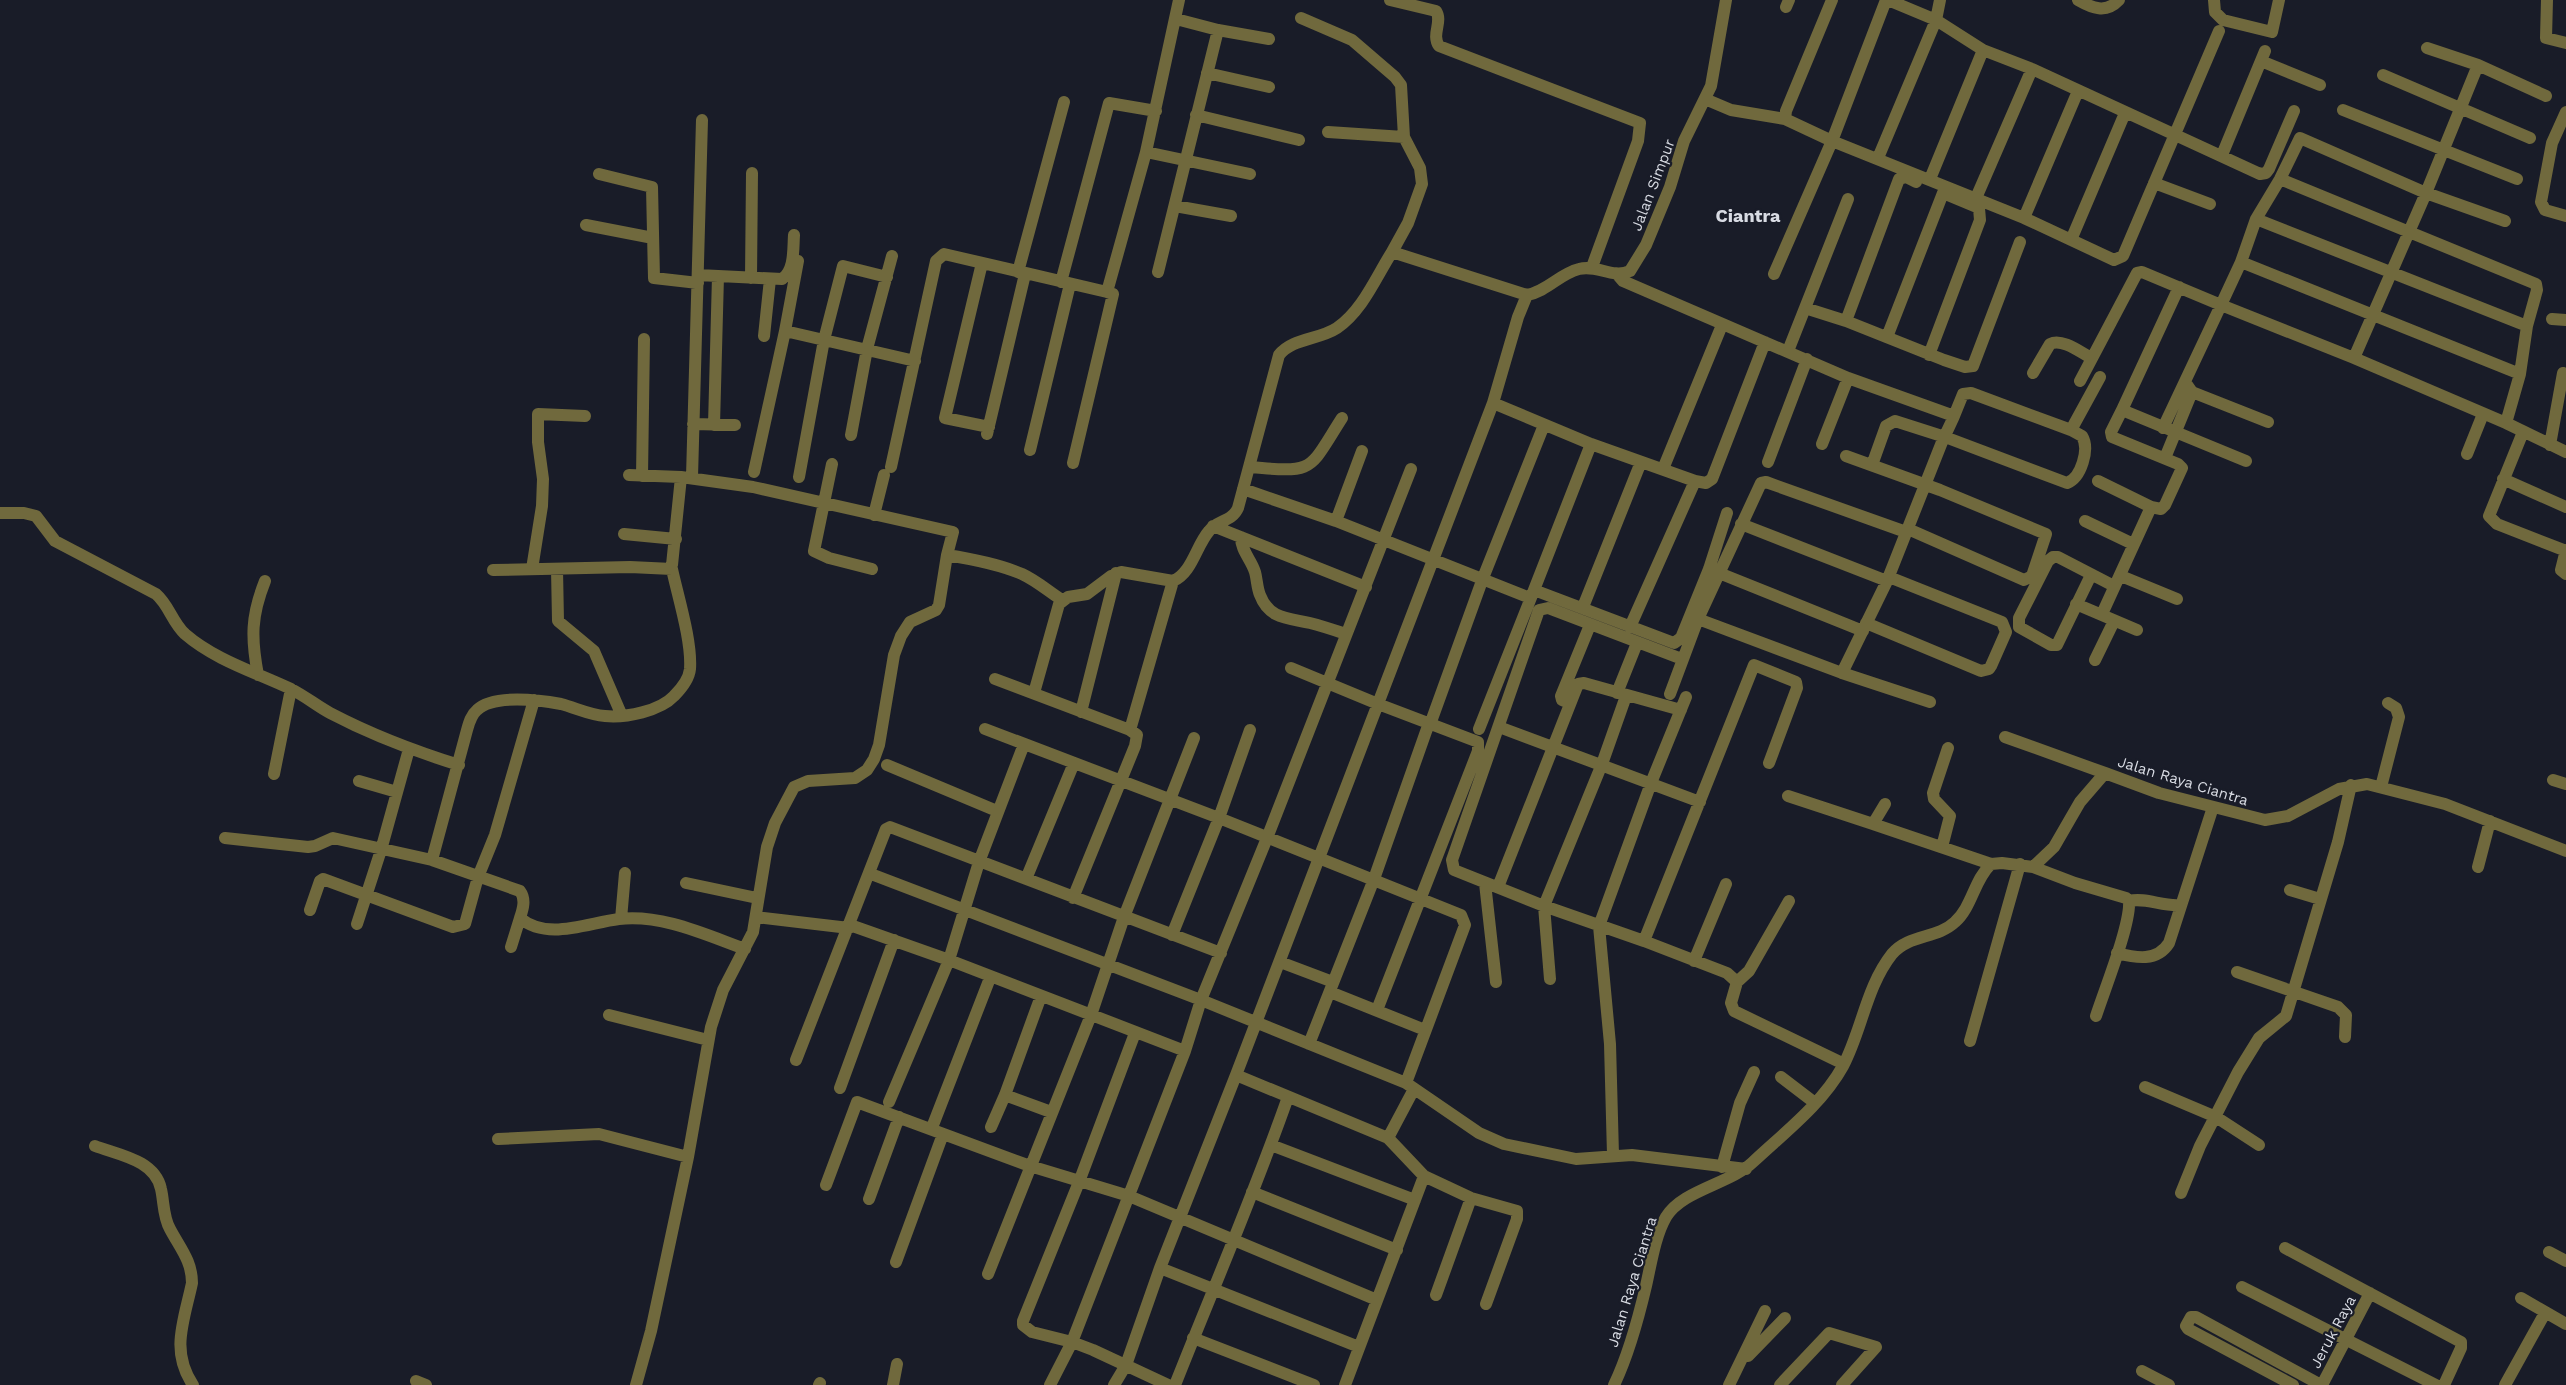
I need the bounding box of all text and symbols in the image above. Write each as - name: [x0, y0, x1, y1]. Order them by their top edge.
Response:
- street label: Jalan Simpur: [1627, 137, 1679, 233]
- district label: Ciantra: [1716, 205, 1781, 226]
- street label: Jalan Raya Ciantra: [2115, 753, 2251, 810]
- street label: Jalan Raya Ciantra: [1604, 1214, 1661, 1350]
- street label: Jeruk Raya: [2306, 1292, 2360, 1371]

